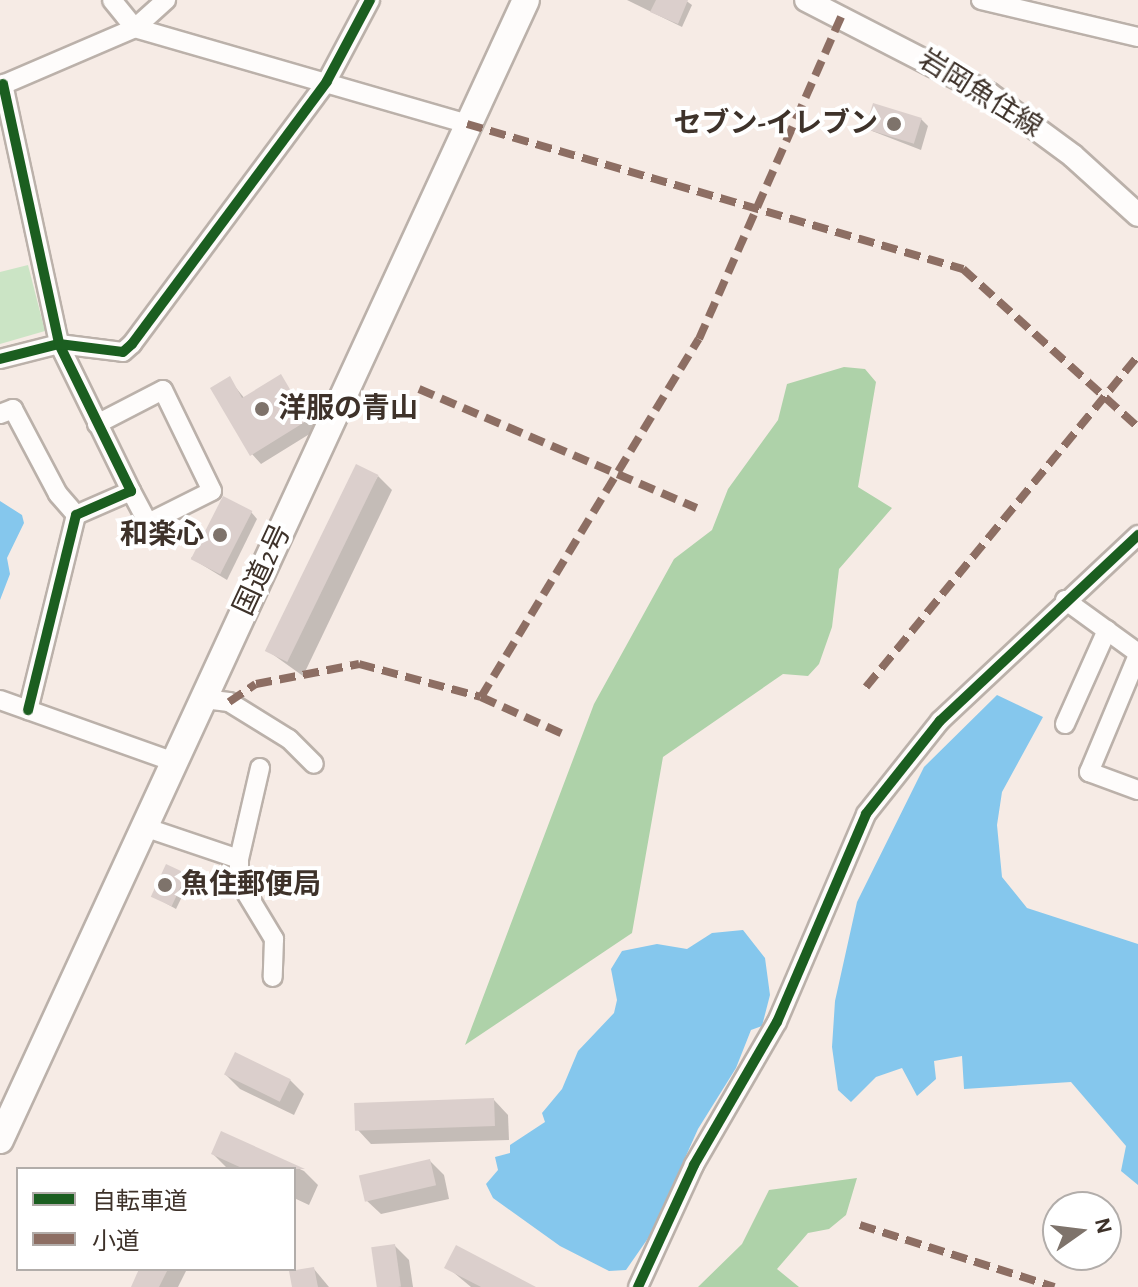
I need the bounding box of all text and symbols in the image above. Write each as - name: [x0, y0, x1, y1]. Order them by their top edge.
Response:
- street label: 岩岡魚住線: [912, 43, 1048, 145]
- place label: セブン-イレブン: [673, 107, 878, 141]
- marker: セブン-イレブン: [885, 115, 903, 133]
- place label: 洋服の青山: [278, 392, 418, 426]
- marker: 洋服の青山: [253, 400, 271, 418]
- place label: 和楽心: [120, 518, 204, 552]
- street label: 国道2号: [227, 519, 299, 621]
- marker: 和楽心: [211, 526, 229, 544]
- place label: 魚住郵便局: [181, 868, 321, 902]
- marker: 魚住郵便局: [156, 876, 174, 894]
- legend: [16, 1167, 296, 1271]
- text: 自転車道: [92, 1190, 188, 1214]
- north arrow: [1042, 1191, 1122, 1271]
- text: N: [1091, 1216, 1116, 1236]
- text: 小道: [92, 1230, 140, 1254]

